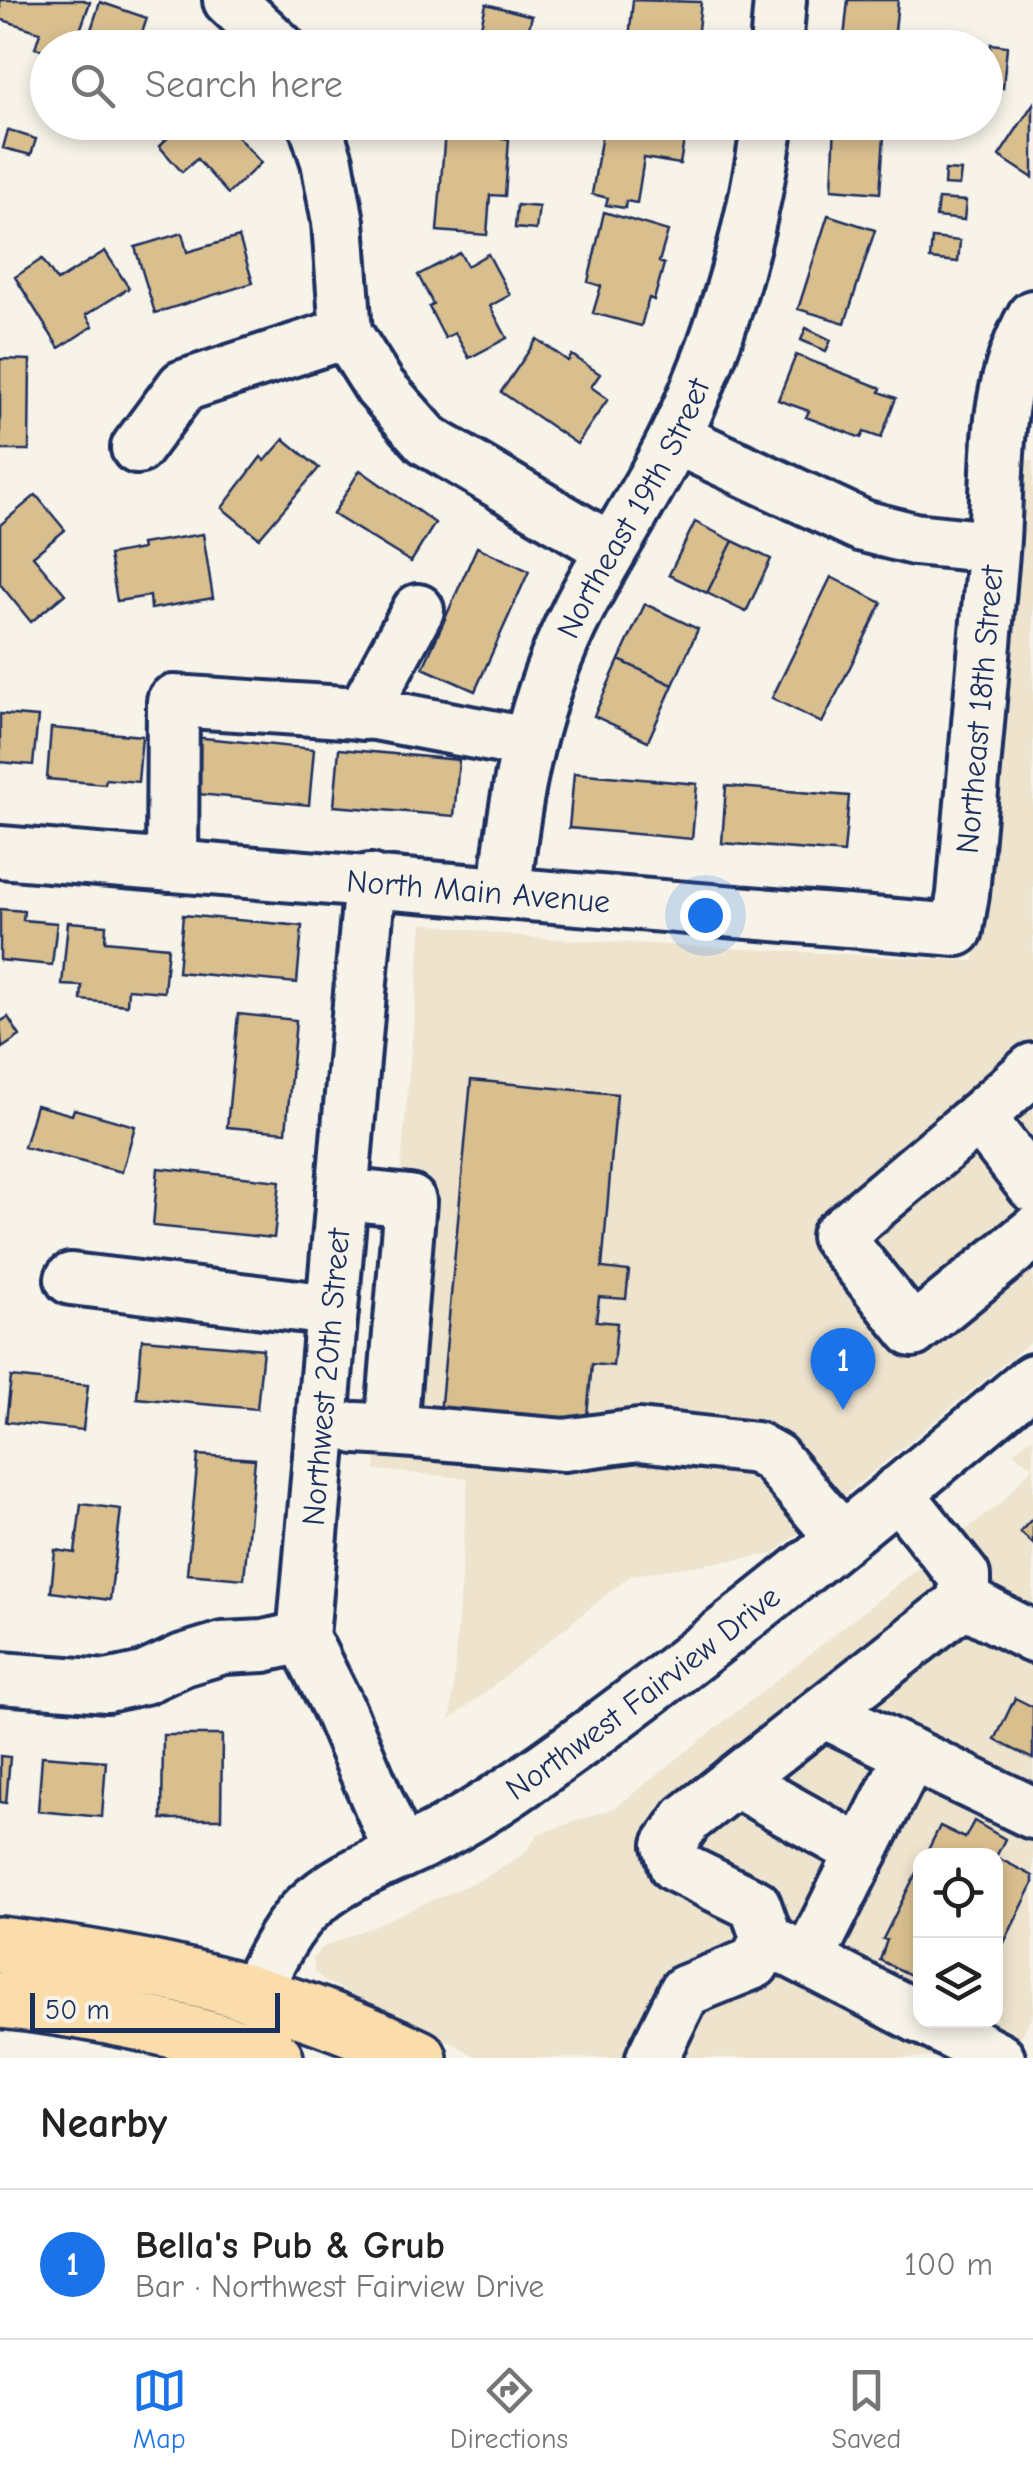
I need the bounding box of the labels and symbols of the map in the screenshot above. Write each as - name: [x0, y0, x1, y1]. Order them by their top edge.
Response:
- street label: Northeast 19th Street: [549, 372, 718, 644]
- street label: Northeast 18th Street: [948, 563, 1010, 855]
- street label: North Main Avenue: [345, 862, 612, 920]
- your location: [680, 890, 731, 941]
- street label: Northwest 20th Street: [295, 1226, 357, 1527]
- pin: 1: [810, 1328, 876, 1410]
- street label: Northwest Fairview Drive: [499, 1577, 787, 1807]
- scale bar: [30, 1988, 280, 2032]

